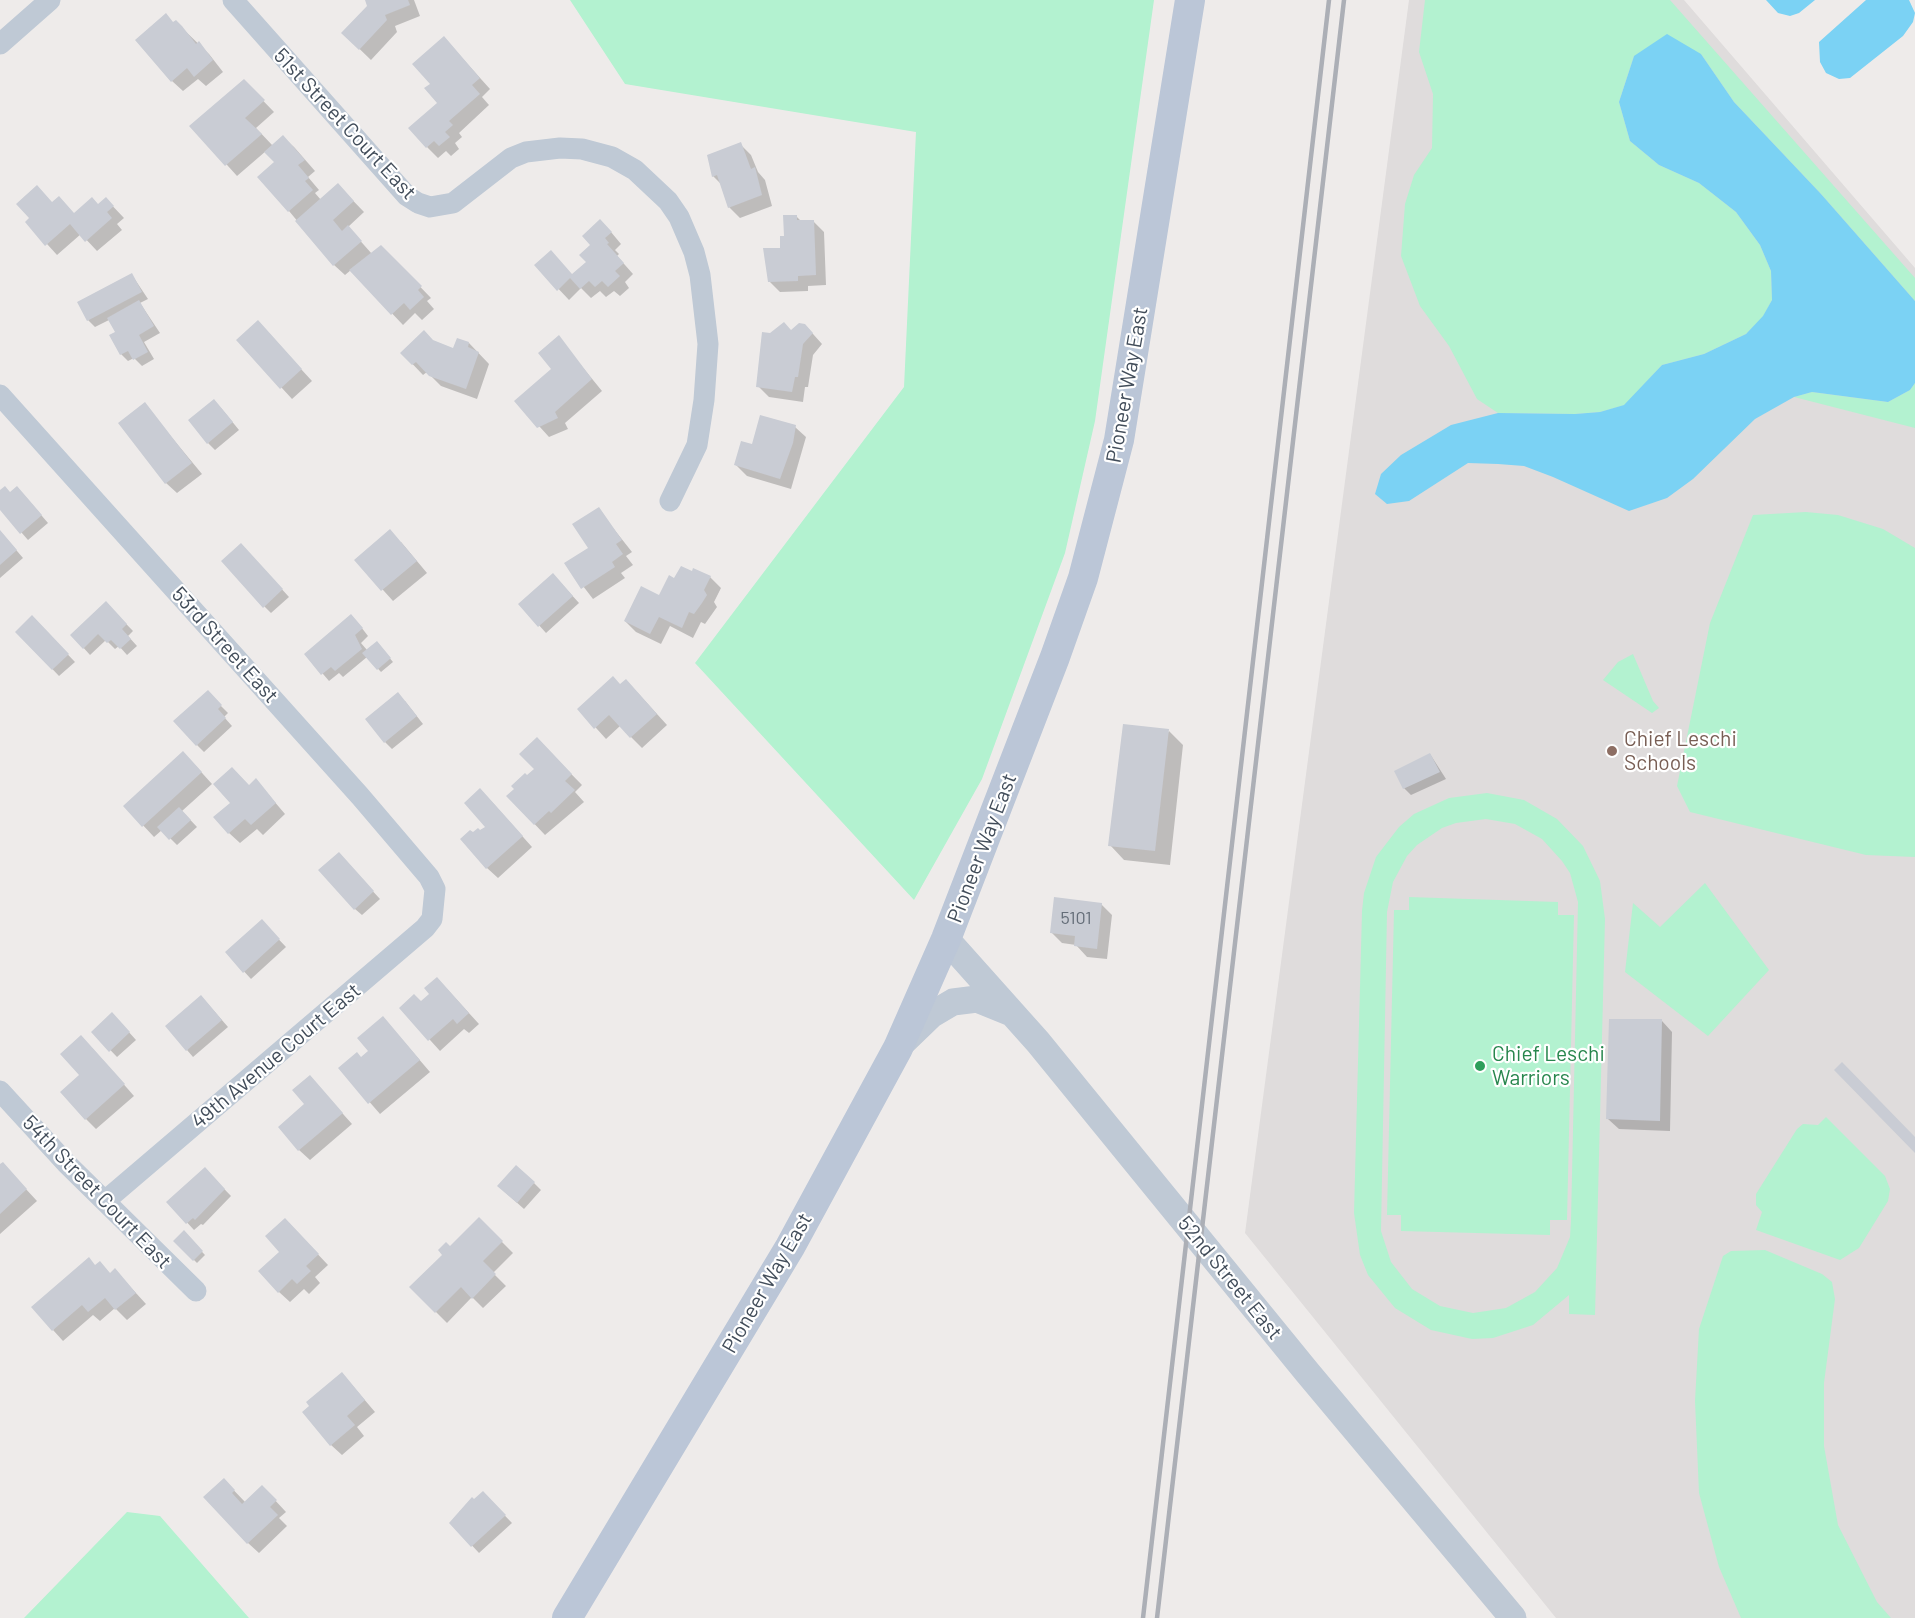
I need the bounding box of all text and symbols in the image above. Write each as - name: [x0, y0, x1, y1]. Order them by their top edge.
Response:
- street label: 51st Street Court East: [268, 43, 422, 205]
- street label: Pioneer Way East: [1101, 305, 1153, 465]
- street label: 53rd Street East: [166, 582, 284, 708]
- place label: Chief Leschi Schools: [1624, 726, 1737, 776]
- marker: Chief Leschi Schools: [1605, 744, 1619, 758]
- street label: Pioneer Way East: [942, 770, 1022, 926]
- house number: 5101: [1060, 907, 1092, 929]
- street label: 49th Avenue Court East: [186, 978, 366, 1134]
- place label: Chief Leschi Warriors: [1492, 1041, 1605, 1091]
- marker: Chief Leschi Warriors: [1473, 1059, 1487, 1073]
- street label: 54th Street Court East: [17, 1110, 177, 1274]
- street label: Pioneer Way East: [717, 1208, 817, 1358]
- street label: 52nd Street East: [1173, 1211, 1287, 1345]

